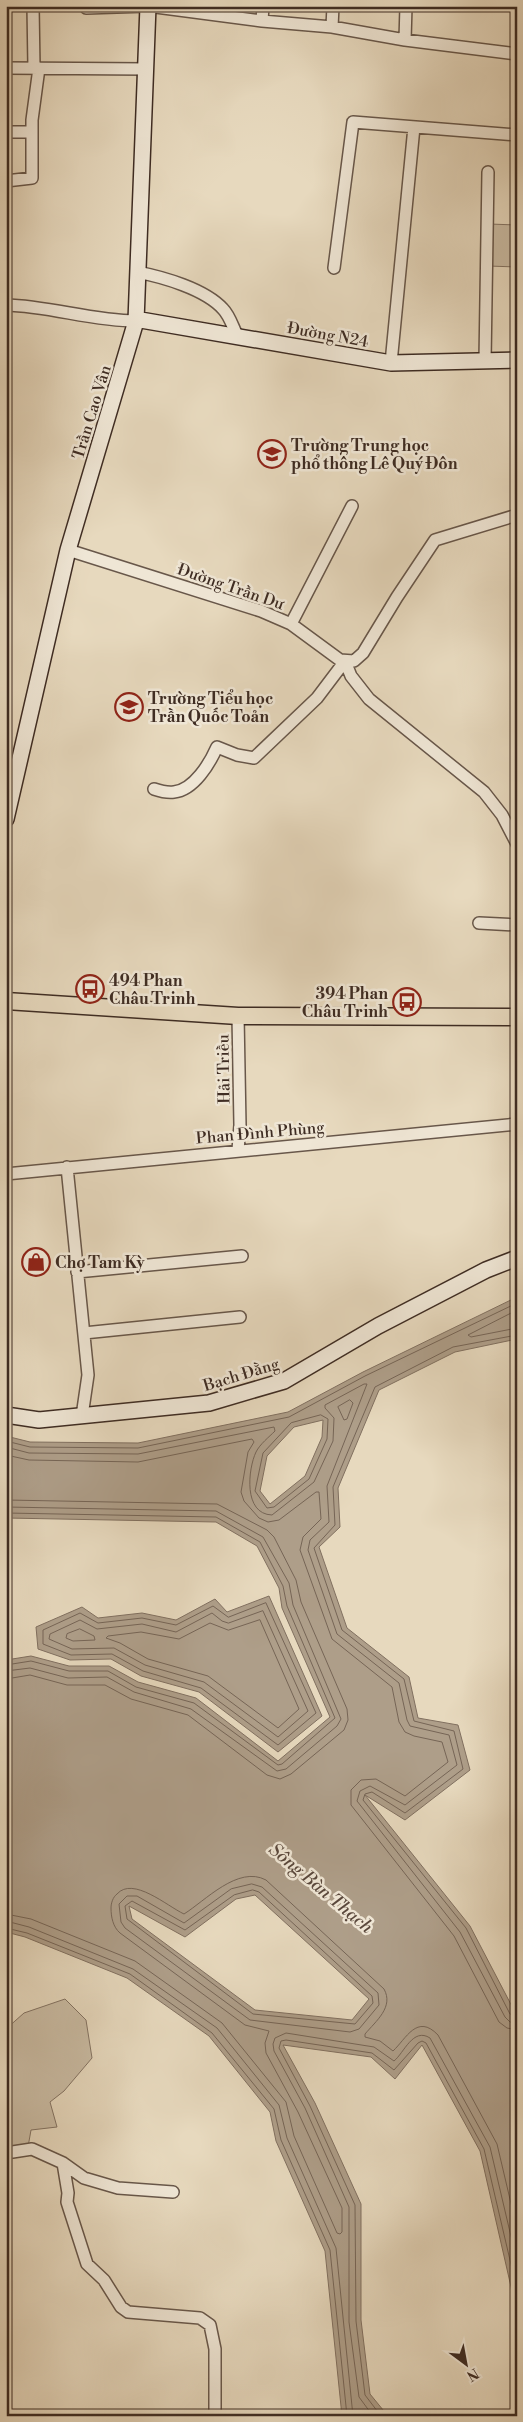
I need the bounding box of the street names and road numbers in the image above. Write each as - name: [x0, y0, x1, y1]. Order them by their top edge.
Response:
- street label: Đường N24: [286, 318, 371, 352]
- street label: Trần Cao Vân: [68, 362, 116, 462]
- street label: Đường Trần Dư: [175, 559, 288, 615]
- street label: Hải Triều: [213, 1034, 235, 1104]
- street label: Phan Đình Phùng: [195, 1117, 326, 1149]
- street label: Bạch Đằng: [200, 1354, 282, 1396]

